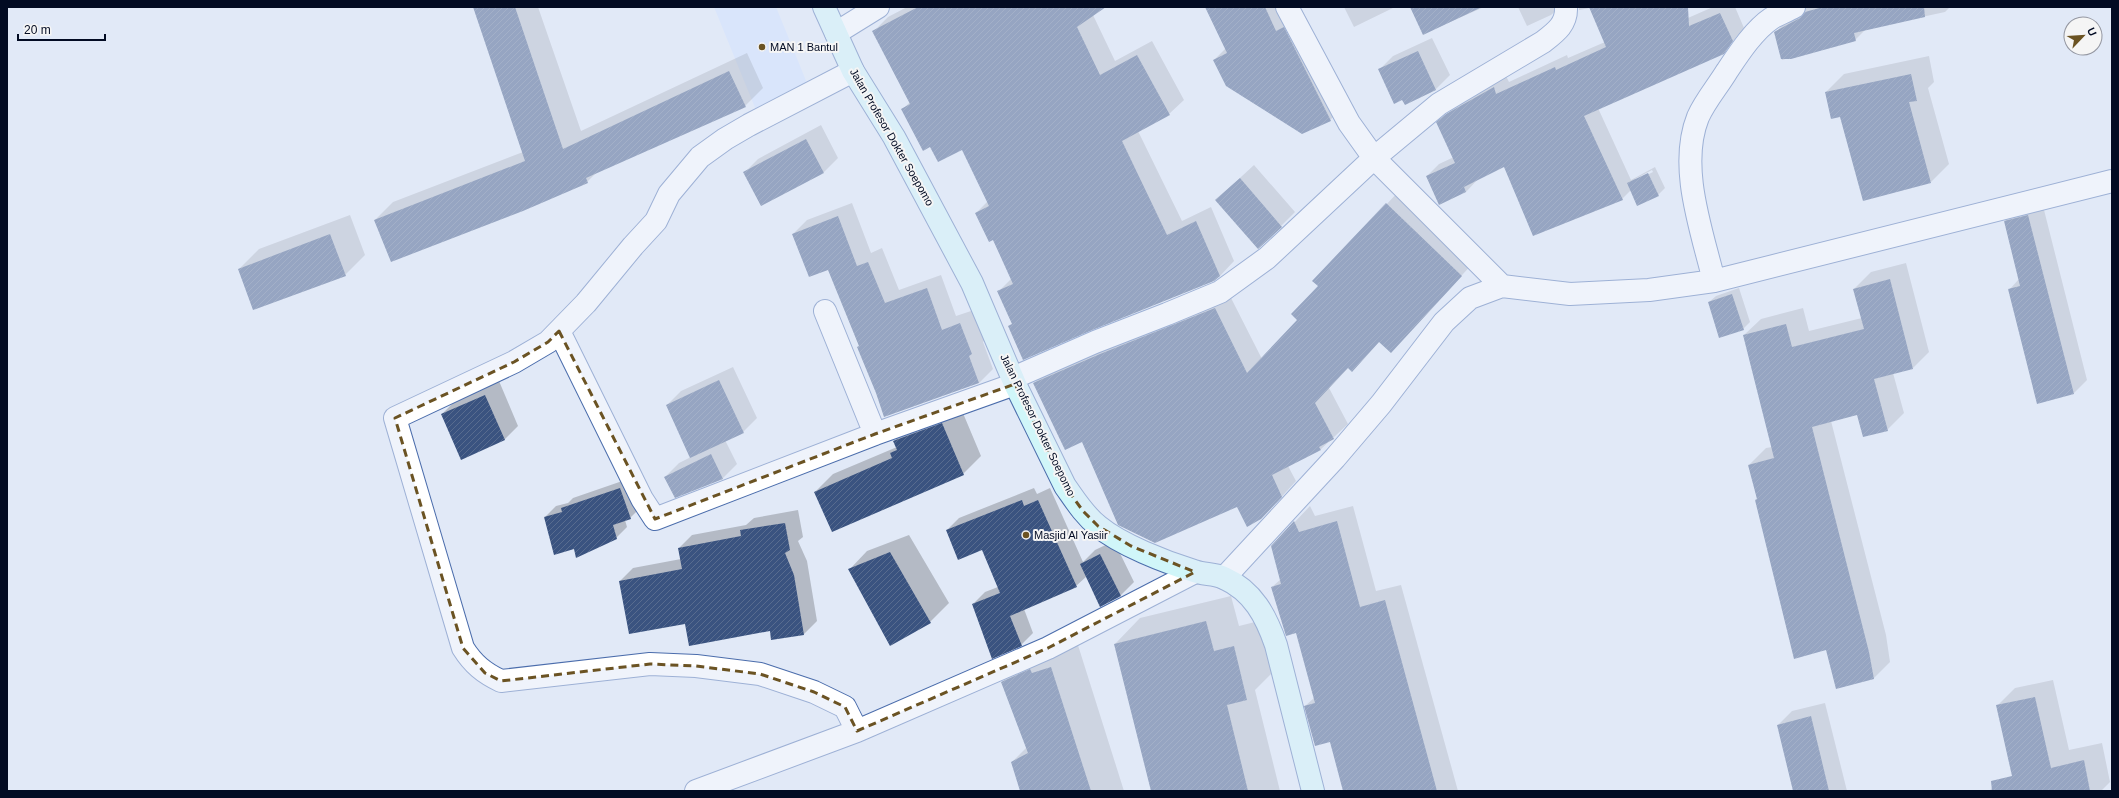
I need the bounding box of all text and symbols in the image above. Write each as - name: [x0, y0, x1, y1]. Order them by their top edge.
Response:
- scale bar: [18, 16, 105, 42]
- north arrow: [2063, 16, 2103, 56]
- text: 20 m: [24, 23, 51, 37]
- text: U: [2085, 26, 2099, 38]
- place label: MAN 1 Bantul: [770, 41, 838, 53]
- marker: MAN 1 Bantul: [757, 42, 767, 52]
- street label: Jalan Profesor Dokter Soepomo: [848, 66, 936, 208]
- street label: Jalan Profesor Dokter Soepomo: [998, 352, 1078, 498]
- place label: Masjid Al Yasiir: [1034, 529, 1108, 541]
- marker: Masjid Al Yasiir: [1021, 530, 1031, 540]

